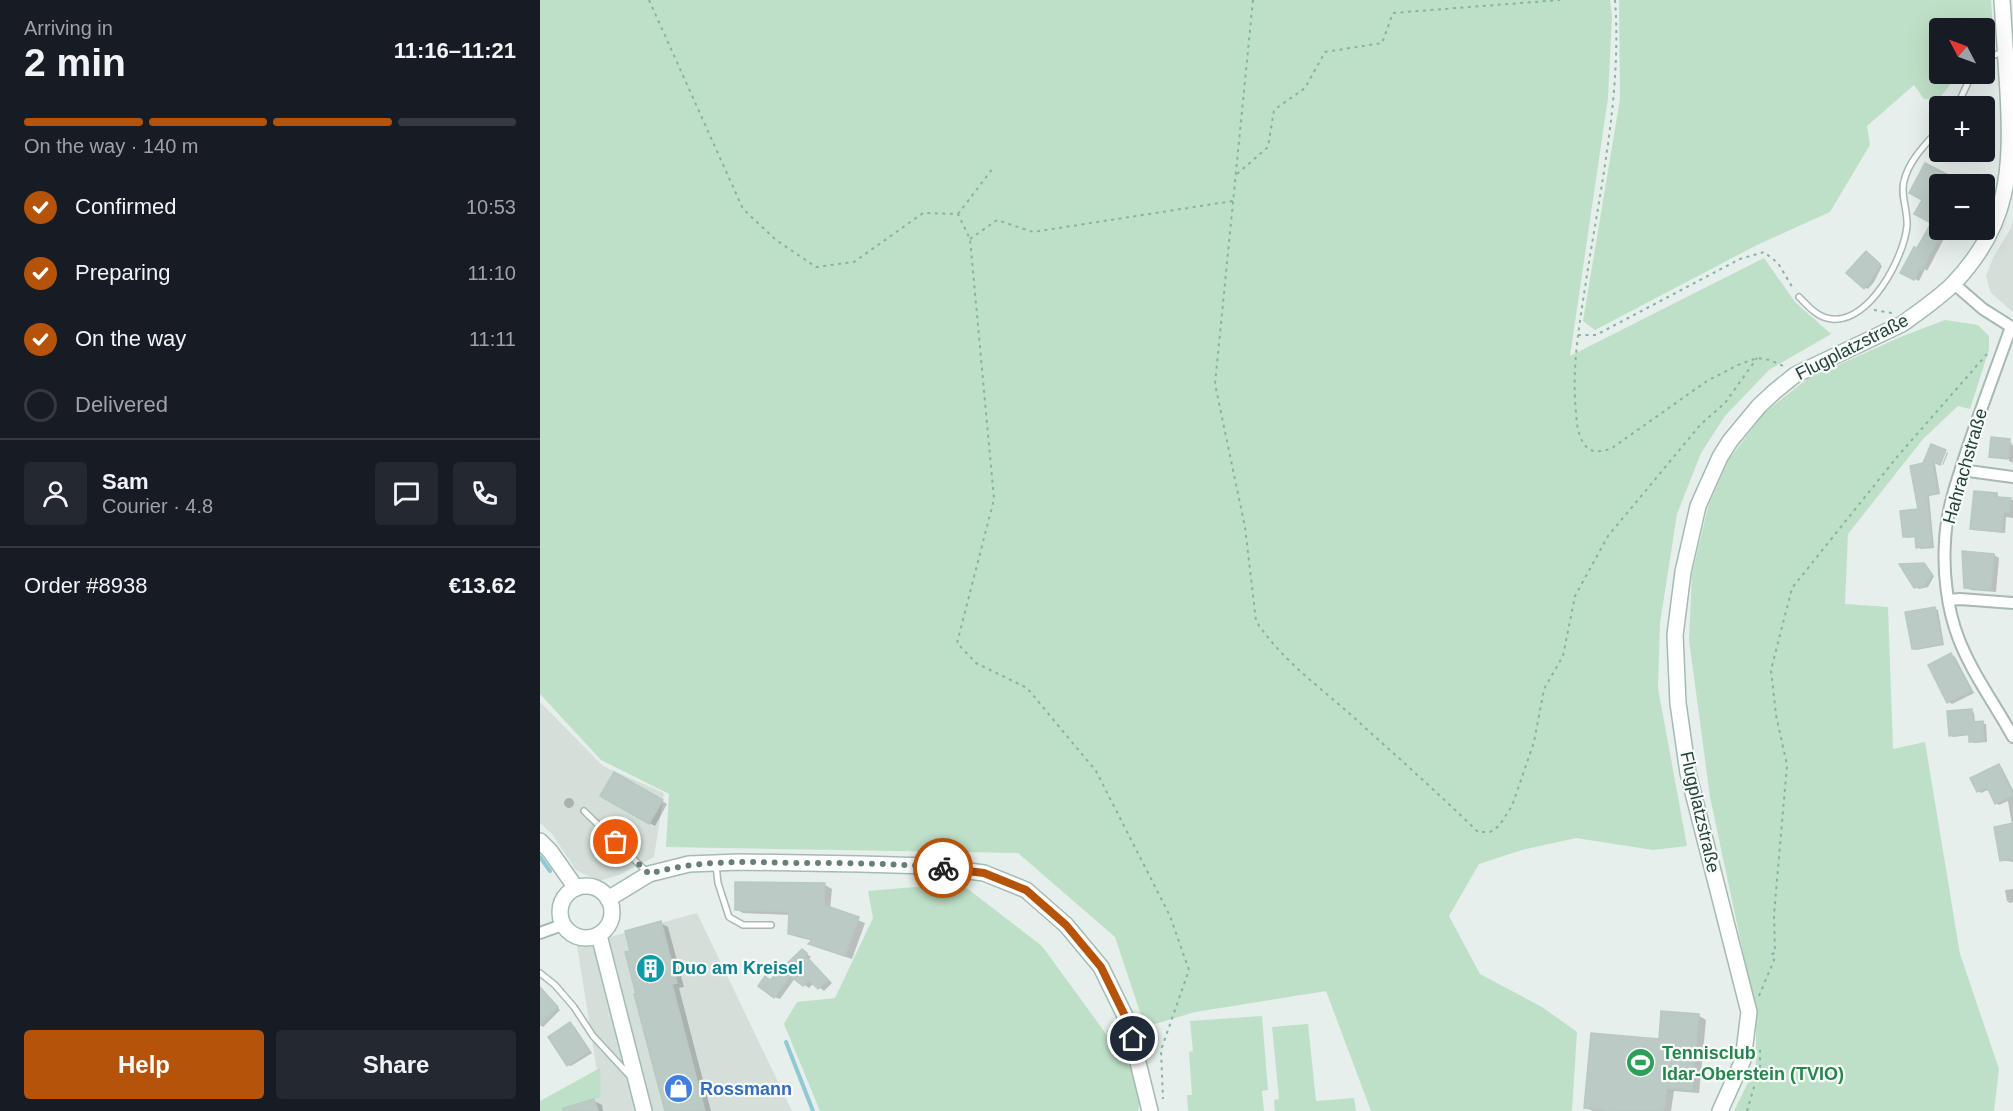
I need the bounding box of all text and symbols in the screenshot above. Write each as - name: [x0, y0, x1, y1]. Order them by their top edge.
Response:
- text: Arriving in: [24, 17, 113, 39]
- north arrow: [1929, 18, 1995, 84]
- map controls: [1929, 18, 1995, 240]
- text: 11:16–11:21: [394, 38, 516, 63]
- text: 2 min: [24, 41, 126, 84]
- button: +: [1929, 96, 1995, 162]
- text: On the way · 140 m: [24, 135, 199, 157]
- button: −: [1929, 174, 1995, 240]
- icon: check: [24, 191, 57, 224]
- text: Confirmed: [75, 194, 176, 219]
- text: 10:53: [466, 196, 516, 218]
- icon: check: [24, 257, 57, 290]
- text: Preparing: [75, 260, 170, 285]
- text: 11:10: [467, 262, 516, 284]
- street label: Flugplatzstraße: [1792, 310, 1912, 384]
- icon: check: [24, 323, 57, 356]
- text: On the way: [75, 326, 186, 351]
- text: 11:11: [469, 328, 516, 350]
- text: Delivered: [75, 392, 168, 417]
- street label: Hahrachstraße: [1939, 406, 1991, 526]
- button: person: [24, 462, 87, 525]
- button: chat: [375, 462, 438, 525]
- button: phone: [453, 462, 516, 525]
- text: Sam: [102, 469, 148, 494]
- text: Courier · 4.8: [102, 495, 213, 517]
- text: Order #8938: [24, 573, 148, 598]
- text: €13.62: [449, 573, 516, 598]
- street label: Flugplatzstraße: [1676, 749, 1724, 875]
- pin: [590, 816, 641, 867]
- icon: bag: [599, 825, 632, 858]
- courier: [913, 838, 973, 898]
- icon: bike: [927, 852, 960, 885]
- building icon: Duo am Kreisel: [635, 952, 667, 984]
- place label: Duo am Kreisel: [672, 958, 803, 978]
- pin: [1107, 1013, 1158, 1064]
- icon: home: [1116, 1022, 1149, 1055]
- button: Help: [24, 1030, 264, 1099]
- button: Share: [276, 1030, 516, 1099]
- place label: Tennisclub Idar-Oberstein (TVIO): [1662, 1043, 1844, 1084]
- sports icon: Tennisclub Idar-Oberstein (TVIO): [1625, 1047, 1657, 1079]
- shop icon: Rossmann: [663, 1073, 695, 1105]
- place label: Rossmann: [700, 1079, 792, 1099]

